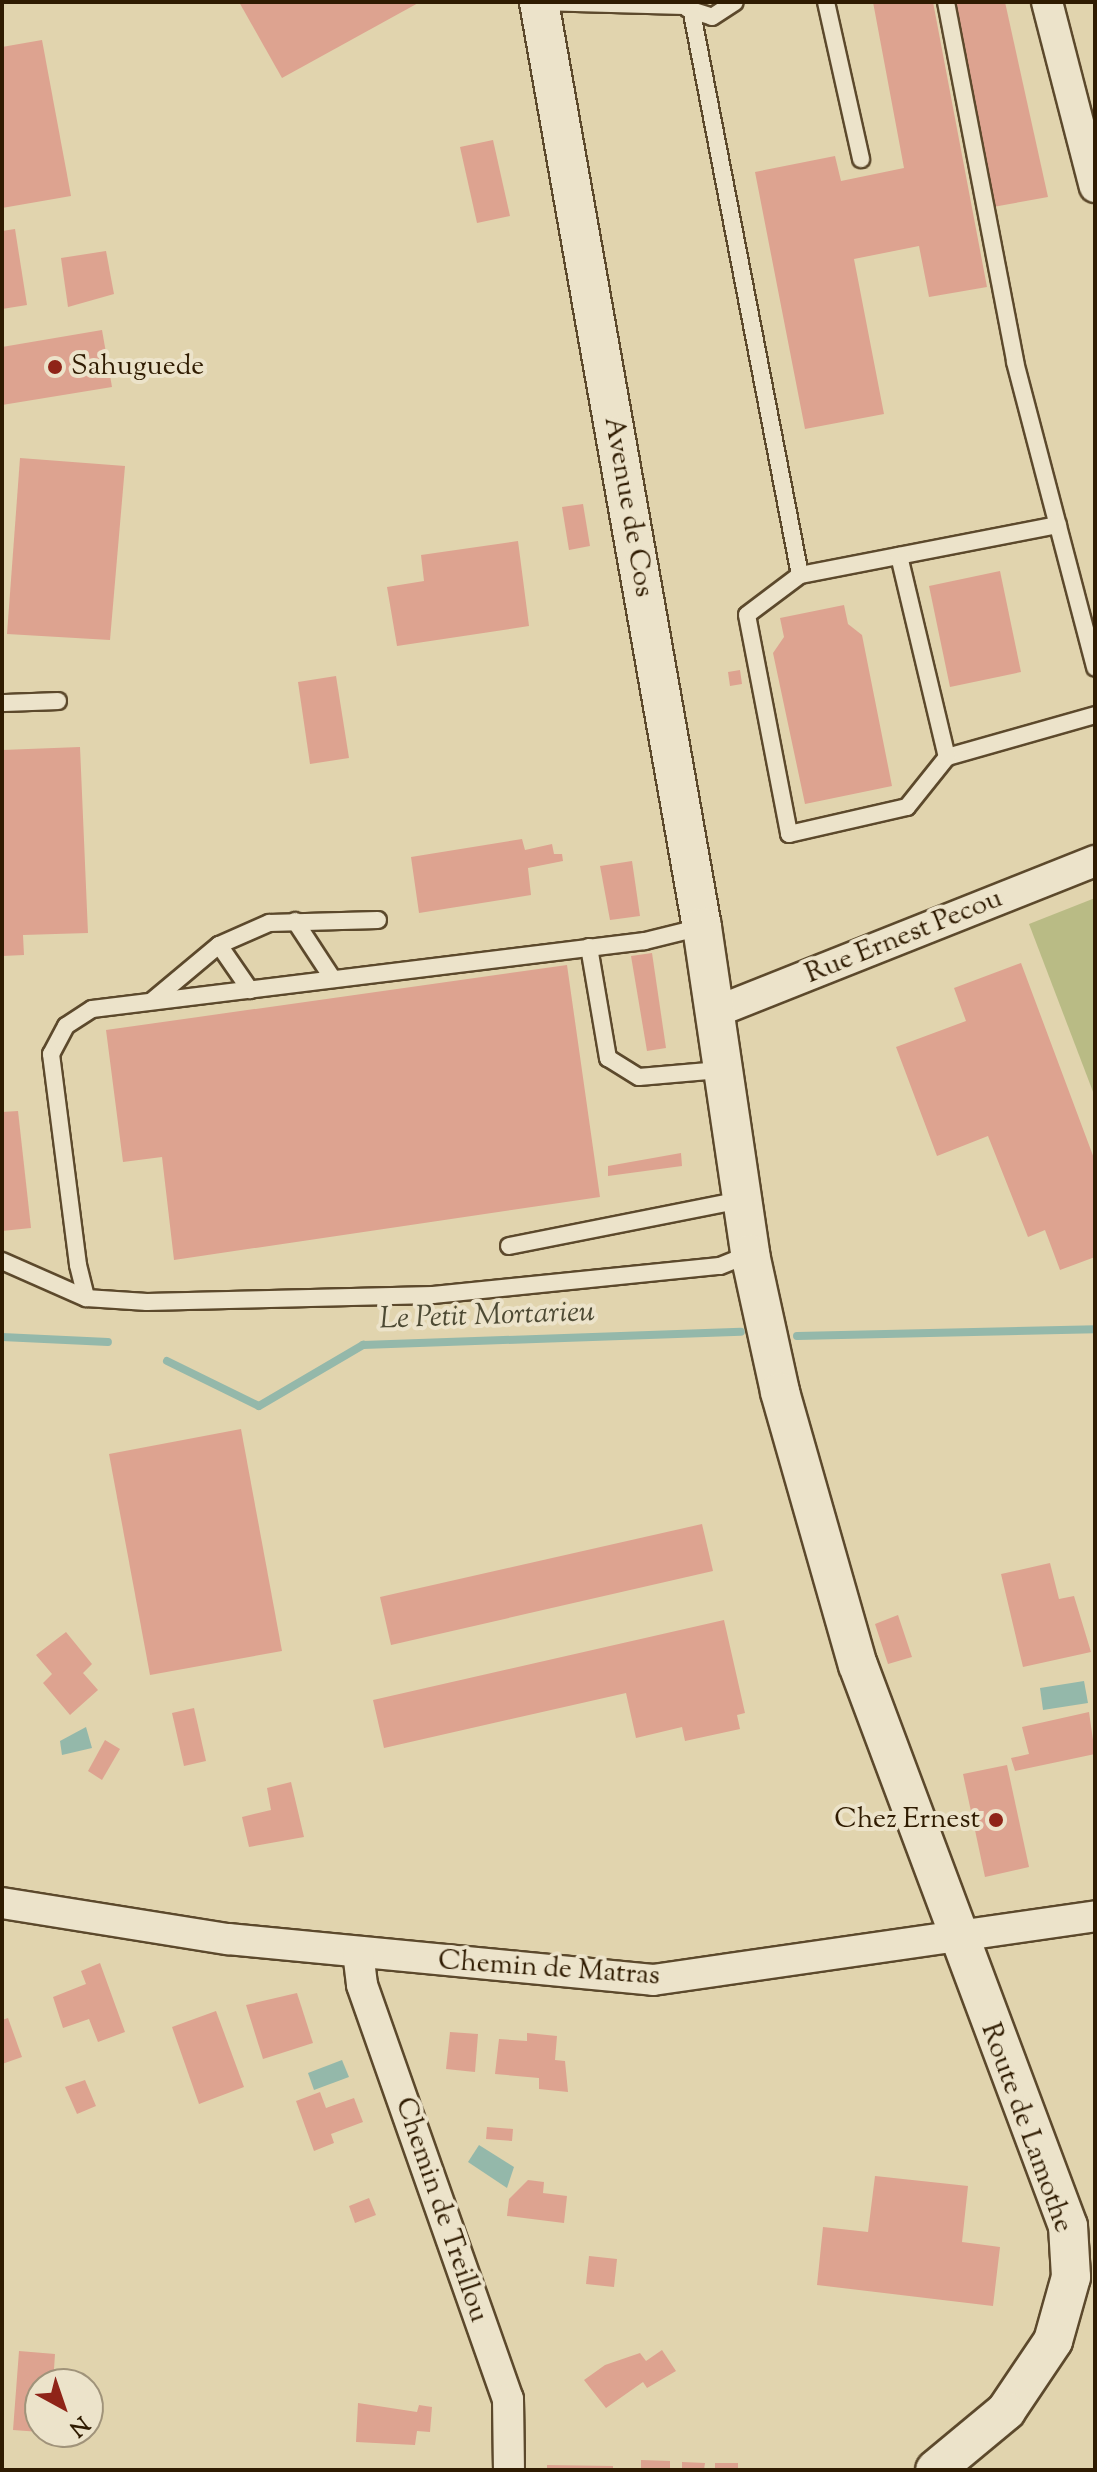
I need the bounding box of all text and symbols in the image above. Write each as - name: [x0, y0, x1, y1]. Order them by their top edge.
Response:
- place label: Sahuguede: [71, 350, 204, 384]
- marker: Sahuguede: [46, 358, 64, 376]
- street label: Avenue de Cos: [596, 414, 660, 600]
- street label: Rue Ernest Pecou: [801, 882, 1007, 992]
- water label: Le Petit Mortarieu: [379, 1295, 595, 1339]
- place label: Chez Ernest: [834, 1803, 980, 1837]
- marker: Chez Ernest: [987, 1811, 1005, 1829]
- street label: Chemin de Matras: [437, 1944, 661, 1994]
- street label: Route de Lamothe: [973, 2019, 1079, 2237]
- street label: Chemin de Treillou: [387, 2093, 495, 2327]
- north arrow: [24, 2368, 104, 2448]
- text: N: [61, 2407, 95, 2443]

